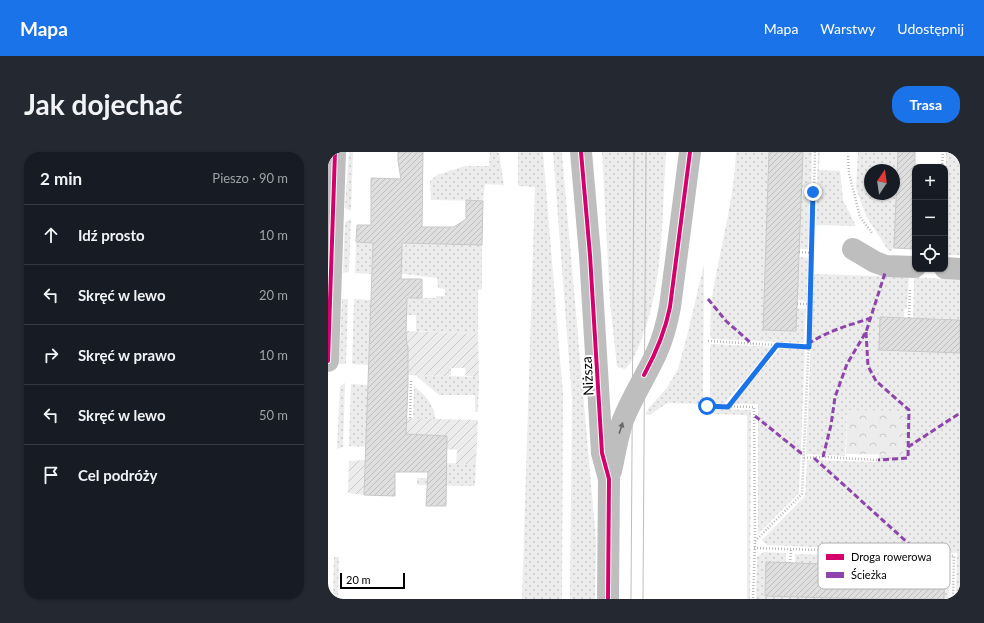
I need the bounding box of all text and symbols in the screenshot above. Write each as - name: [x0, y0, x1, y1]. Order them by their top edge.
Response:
- text: Mapa: [20, 17, 68, 40]
- text: Mapa: [764, 20, 798, 37]
- text: Warstwy: [820, 20, 875, 37]
- text: Udostępnij: [897, 20, 964, 37]
- button: Trasa: [892, 86, 960, 123]
- text: Jak dojechać: [24, 87, 183, 121]
- north arrow: [864, 164, 900, 200]
- map controls: [912, 164, 948, 272]
- button: +: [912, 164, 948, 200]
- text: 2 min: [40, 168, 82, 189]
- text: Pieszo · 90 m: [212, 170, 288, 186]
- route end: [804, 183, 822, 201]
- button: −: [912, 200, 948, 236]
- icon: ahead: [40, 224, 62, 246]
- text: Idź prosto: [78, 226, 145, 244]
- text: 10 m: [259, 227, 288, 243]
- button: locate: [912, 236, 948, 272]
- icon: left: [40, 284, 62, 306]
- text: Skręć w lewo: [78, 286, 166, 304]
- text: 20 m: [259, 287, 288, 303]
- icon: right: [40, 344, 62, 366]
- text: Skręć w prawo: [78, 346, 176, 364]
- text: 10 m: [259, 347, 288, 363]
- street label: Niższa: [577, 356, 597, 396]
- route start: [698, 397, 716, 415]
- icon: left: [40, 404, 62, 426]
- text: Skręć w lewo: [78, 406, 166, 424]
- text: 50 m: [259, 407, 288, 423]
- one-way arrow: [618, 422, 624, 434]
- icon: arrive: [40, 464, 62, 486]
- text: Cel podróży: [78, 466, 157, 484]
- legend: [818, 543, 950, 589]
- text: Droga rowerowa: [851, 550, 932, 563]
- text: Ścieżka: [851, 568, 887, 581]
- scale bar: [340, 571, 405, 590]
- text: 20 m: [346, 573, 371, 586]

